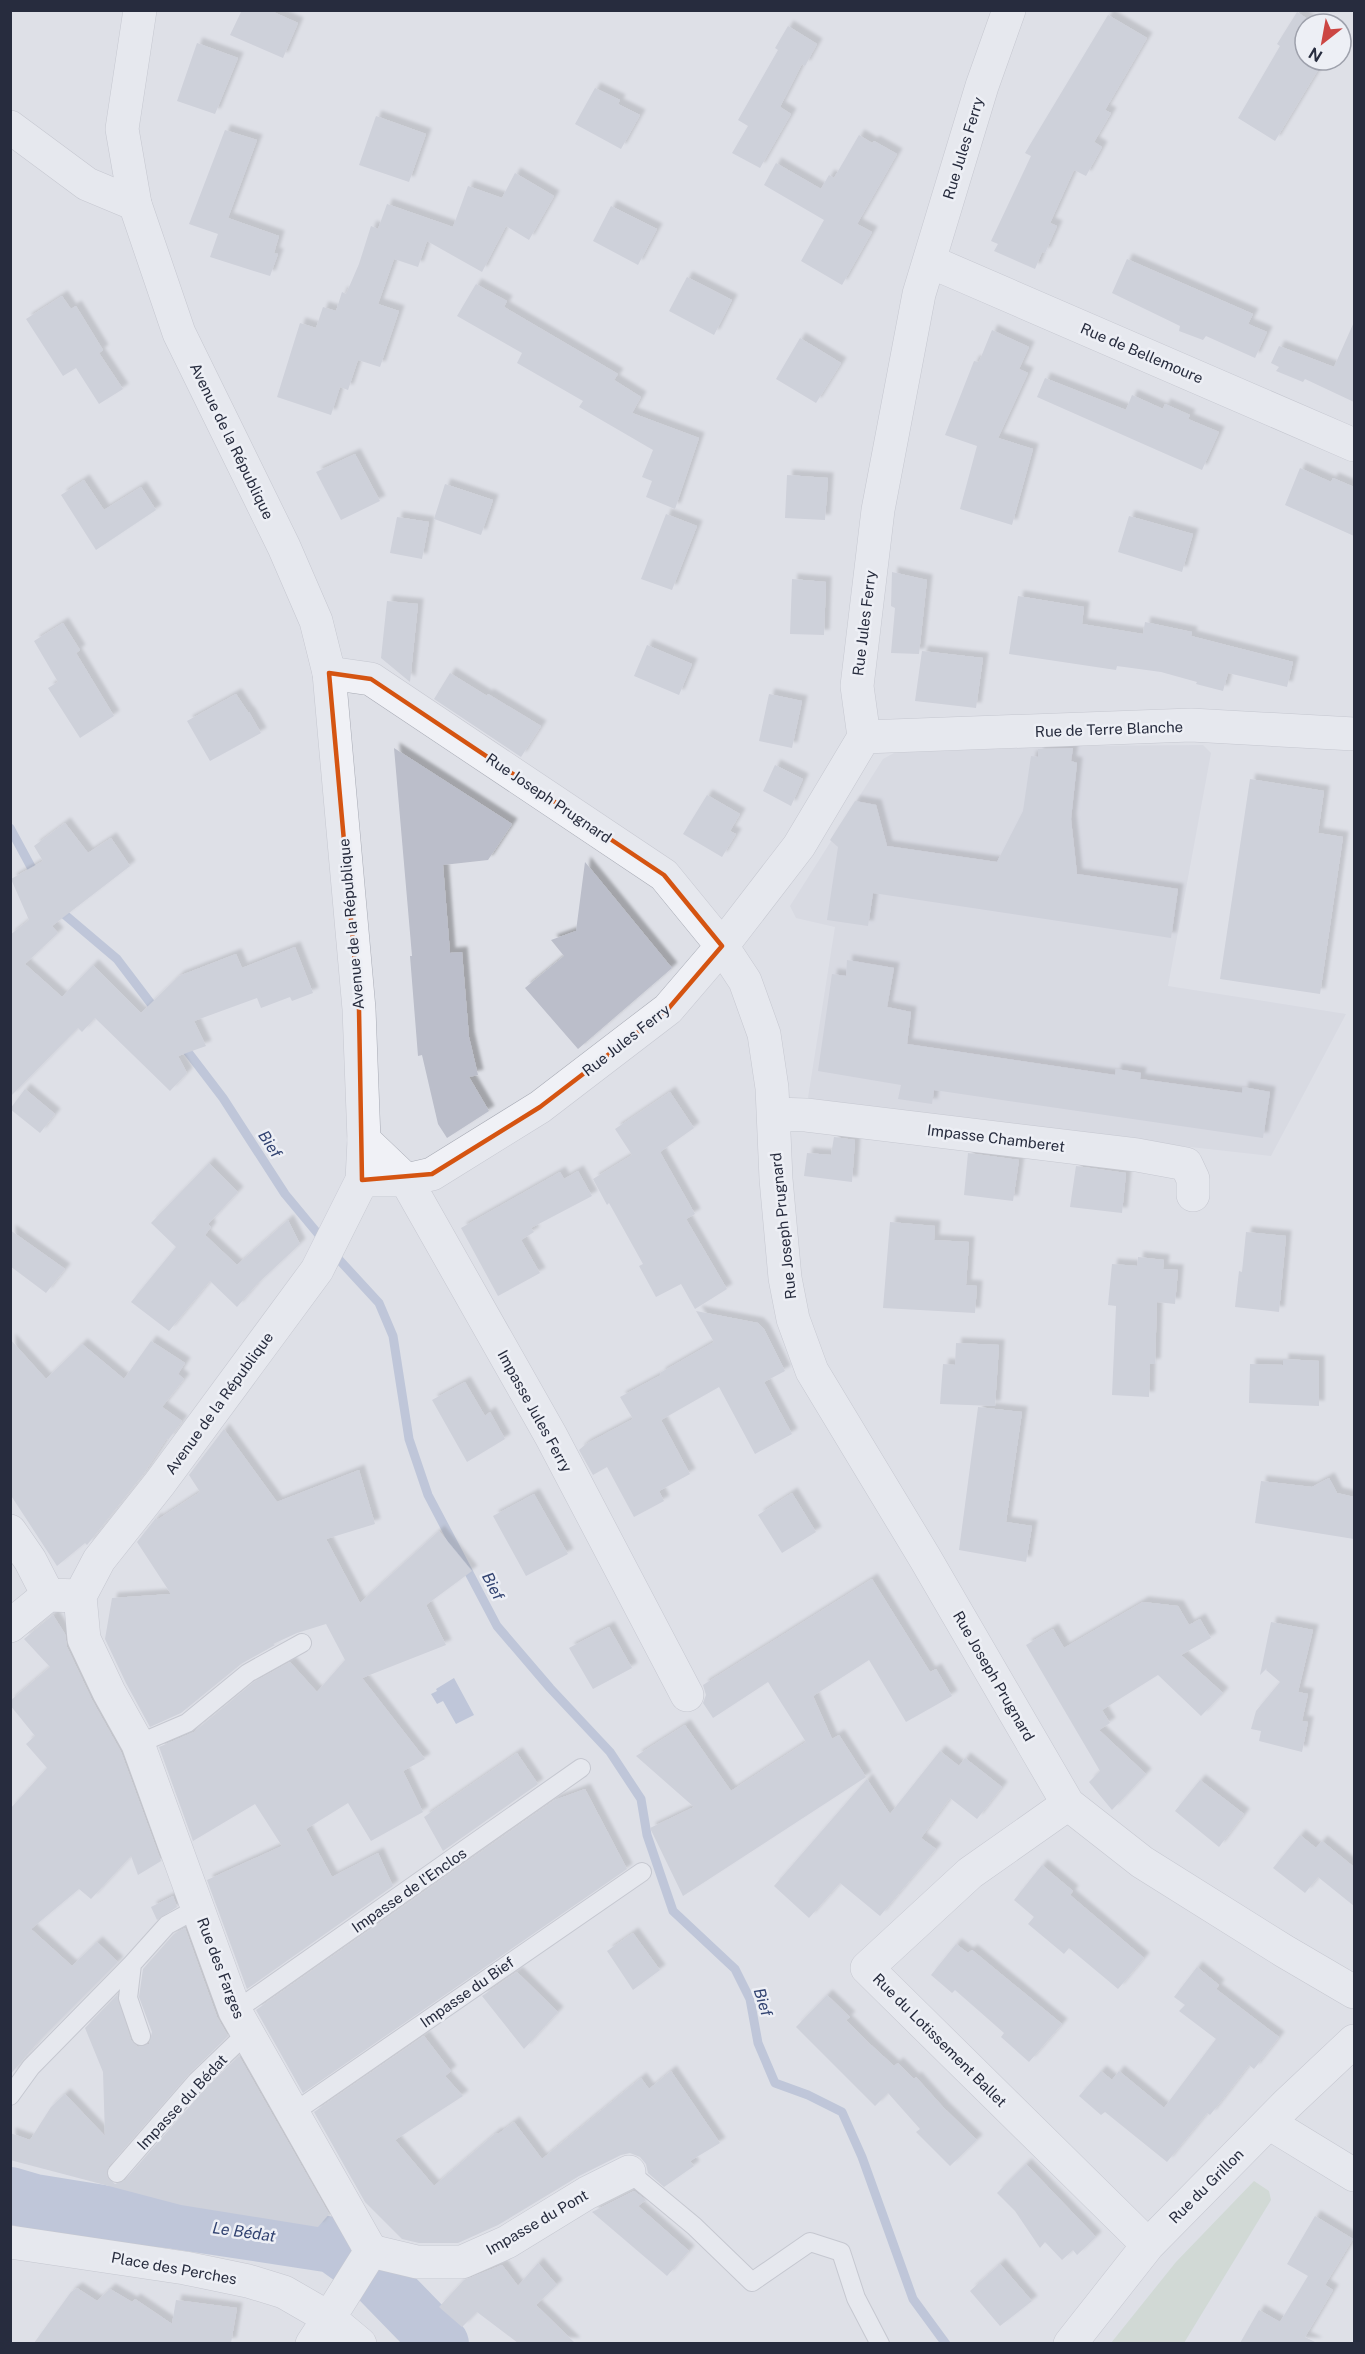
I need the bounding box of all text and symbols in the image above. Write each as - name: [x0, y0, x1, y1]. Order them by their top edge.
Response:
- north arrow: [1293, 12, 1353, 72]
- text: N: [1305, 43, 1326, 66]
- street label: Rue Jules Ferry: [939, 95, 987, 201]
- street label: Rue de Bellemoure: [1078, 319, 1206, 387]
- street label: Avenue de la République: [187, 360, 277, 522]
- street label: Rue Jules Ferry: [849, 569, 879, 677]
- street label: Rue de Terre Blanche: [1035, 718, 1183, 740]
- street label: Rue Joseph Prugnard: [483, 750, 615, 846]
- street label: Avenue de la République: [335, 838, 367, 1010]
- street label: Rue Jules Ferry: [579, 1001, 673, 1079]
- street label: Impasse Chamberet: [926, 1121, 1066, 1155]
- water label: Bief: [254, 1127, 286, 1162]
- street label: Rue Joseph Prugnard: [767, 1152, 799, 1300]
- street label: Avenue de la République: [162, 1329, 276, 1477]
- street label: Impasse Jules Ferry: [494, 1347, 576, 1475]
- water label: Bief: [478, 1569, 509, 1604]
- street label: Rue Joseph Prugnard: [950, 1608, 1038, 1744]
- street label: Impasse de l'Enclos: [348, 1844, 470, 1936]
- street label: Rue des Farges: [194, 1915, 248, 2021]
- street label: Impasse du Bief: [417, 1953, 517, 2031]
- street label: Rue du Lotissement Ballet: [870, 1970, 1010, 2110]
- water label: Bief: [750, 1985, 777, 2019]
- street label: Impasse du Bédat: [134, 2051, 231, 2153]
- street label: Rue du Grillon: [1165, 2145, 1247, 2227]
- street label: Impasse du Pont: [483, 2186, 591, 2258]
- water label: Le Bédat: [211, 2218, 277, 2246]
- street label: Place des Perches: [110, 2249, 238, 2287]

